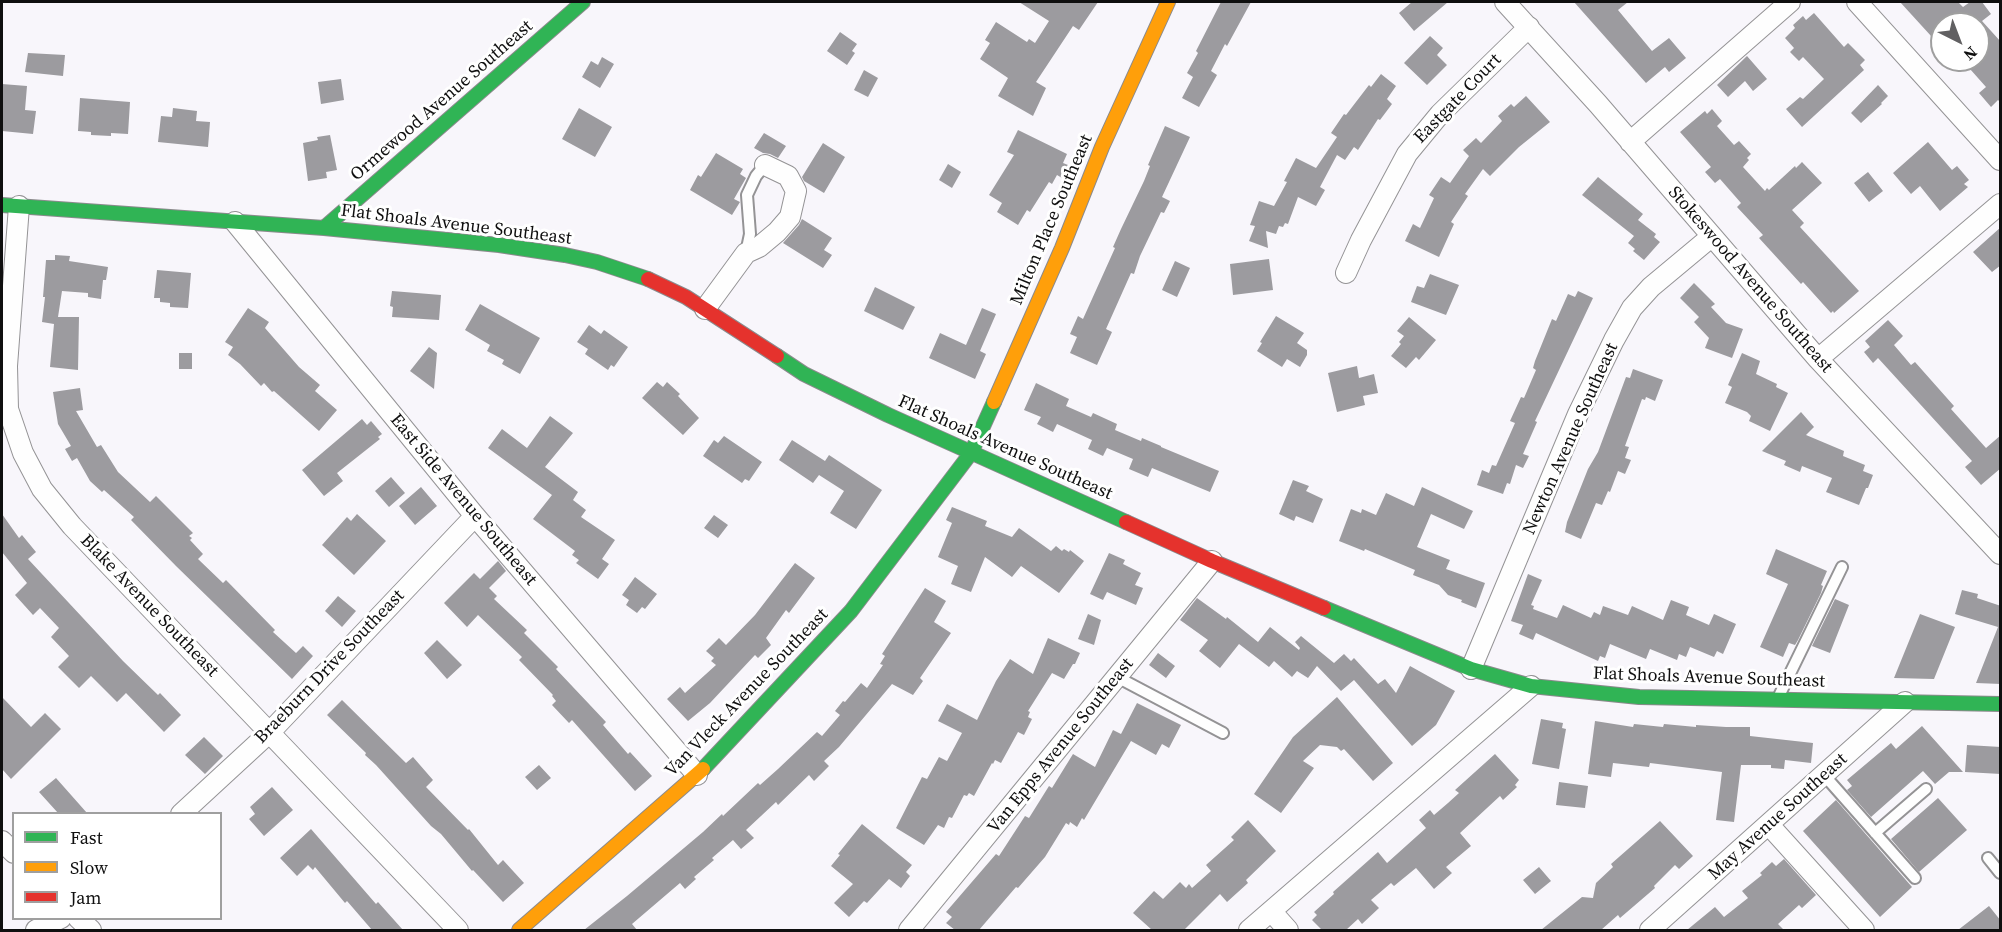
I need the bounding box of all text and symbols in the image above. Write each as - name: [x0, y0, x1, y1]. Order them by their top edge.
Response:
- north arrow: [1930, 12, 1990, 72]
- street label: Ormewood Avenue Southeast: [346, 16, 538, 186]
- text: N: [1959, 42, 1982, 66]
- street label: Eastgate Court: [1410, 50, 1506, 148]
- street label: Milton Place Southeast: [1006, 132, 1098, 308]
- street label: Stokeswood Avenue Southeast: [1663, 182, 1837, 378]
- street label: Flat Shoals Avenue Southeast: [339, 200, 573, 250]
- street label: Newton Avenue Southeast: [1519, 340, 1623, 538]
- street label: Flat Shoals Avenue Southeast: [895, 391, 1115, 505]
- street label: East Side Avenue Southeast: [385, 410, 541, 590]
- street label: Blake Avenue Southeast: [75, 530, 223, 682]
- street label: Braeburn Drive Southeast: [251, 585, 409, 749]
- street label: Van Vleck Avenue Southeast: [661, 604, 833, 782]
- street label: Van Epps Avenue Southeast: [984, 654, 1138, 838]
- street label: Flat Shoals Avenue Southeast: [1593, 663, 1825, 693]
- street label: May Avenue Southeast: [1704, 749, 1852, 885]
- legend: [12, 812, 222, 920]
- text: Fast: [70, 825, 103, 850]
- text: Slow: [70, 855, 108, 880]
- text: Jam: [70, 885, 102, 910]

